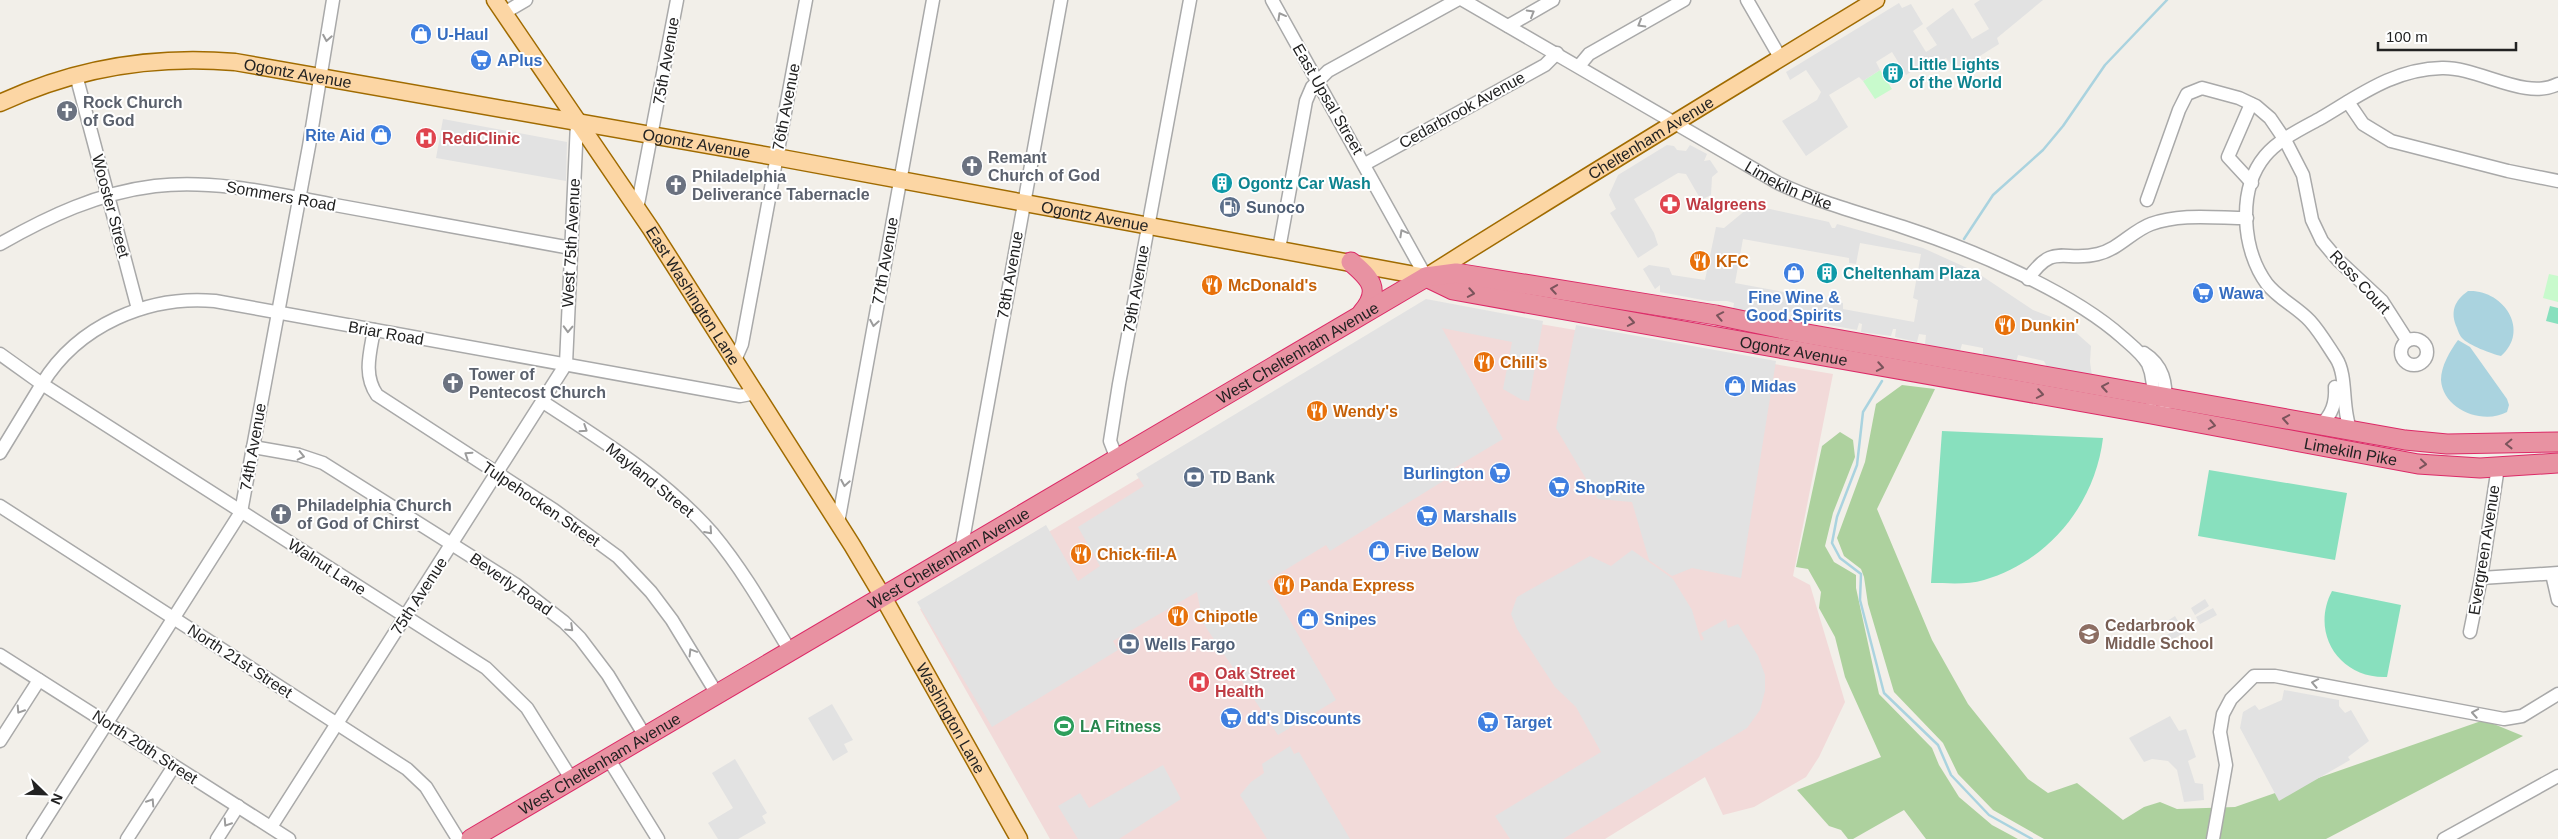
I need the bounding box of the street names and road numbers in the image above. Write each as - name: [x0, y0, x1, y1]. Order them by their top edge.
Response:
- street label: 75th Avenue: [650, 16, 682, 106]
- street label: East Upsal Street: [1290, 41, 1367, 158]
- street label: Ogontz Avenue: [242, 55, 353, 91]
- street label: 76th Avenue: [769, 62, 803, 152]
- street label: Cedarbrook Avenue: [1396, 68, 1528, 152]
- street label: Cheltenham Avenue: [1585, 93, 1716, 182]
- street label: Ogontz Avenue: [641, 125, 752, 161]
- street label: Wooster Street: [89, 152, 133, 260]
- street label: Limekiln Pike: [1742, 157, 1835, 212]
- street label: Sommers Road: [225, 178, 337, 214]
- street label: West 75th Avenue: [559, 178, 583, 308]
- street label: Ogontz Avenue: [1040, 198, 1150, 234]
- street label: 77th Avenue: [869, 216, 901, 306]
- street label: East Washington Lane: [643, 223, 744, 368]
- street label: 78th Avenue: [994, 230, 1026, 320]
- street label: 79th Avenue: [1120, 244, 1152, 334]
- street label: Ross Court: [2326, 247, 2394, 317]
- street label: West Cheltenham Avenue: [1214, 298, 1381, 407]
- street label: Briar Road: [347, 318, 425, 348]
- street label: Ogontz Avenue: [1738, 333, 1849, 368]
- street label: 74th Avenue: [237, 402, 269, 492]
- street label: Limekiln Pike: [2303, 434, 2399, 468]
- street label: Mayland Street: [603, 440, 698, 521]
- street label: Tulpehocken Street: [479, 458, 603, 550]
- street label: Evergreen Avenue: [2465, 484, 2503, 616]
- street label: West Cheltenham Avenue: [865, 504, 1032, 612]
- street label: Walnut Lane: [285, 536, 369, 598]
- street label: Beverly Road: [467, 549, 555, 619]
- street label: 75th Avenue: [388, 554, 450, 638]
- street label: North 21st Street: [185, 621, 296, 701]
- street label: Washington Lane: [913, 660, 989, 776]
- street label: North 20th Street: [89, 707, 201, 788]
- street label: West Cheltenham Avenue: [516, 709, 683, 818]

